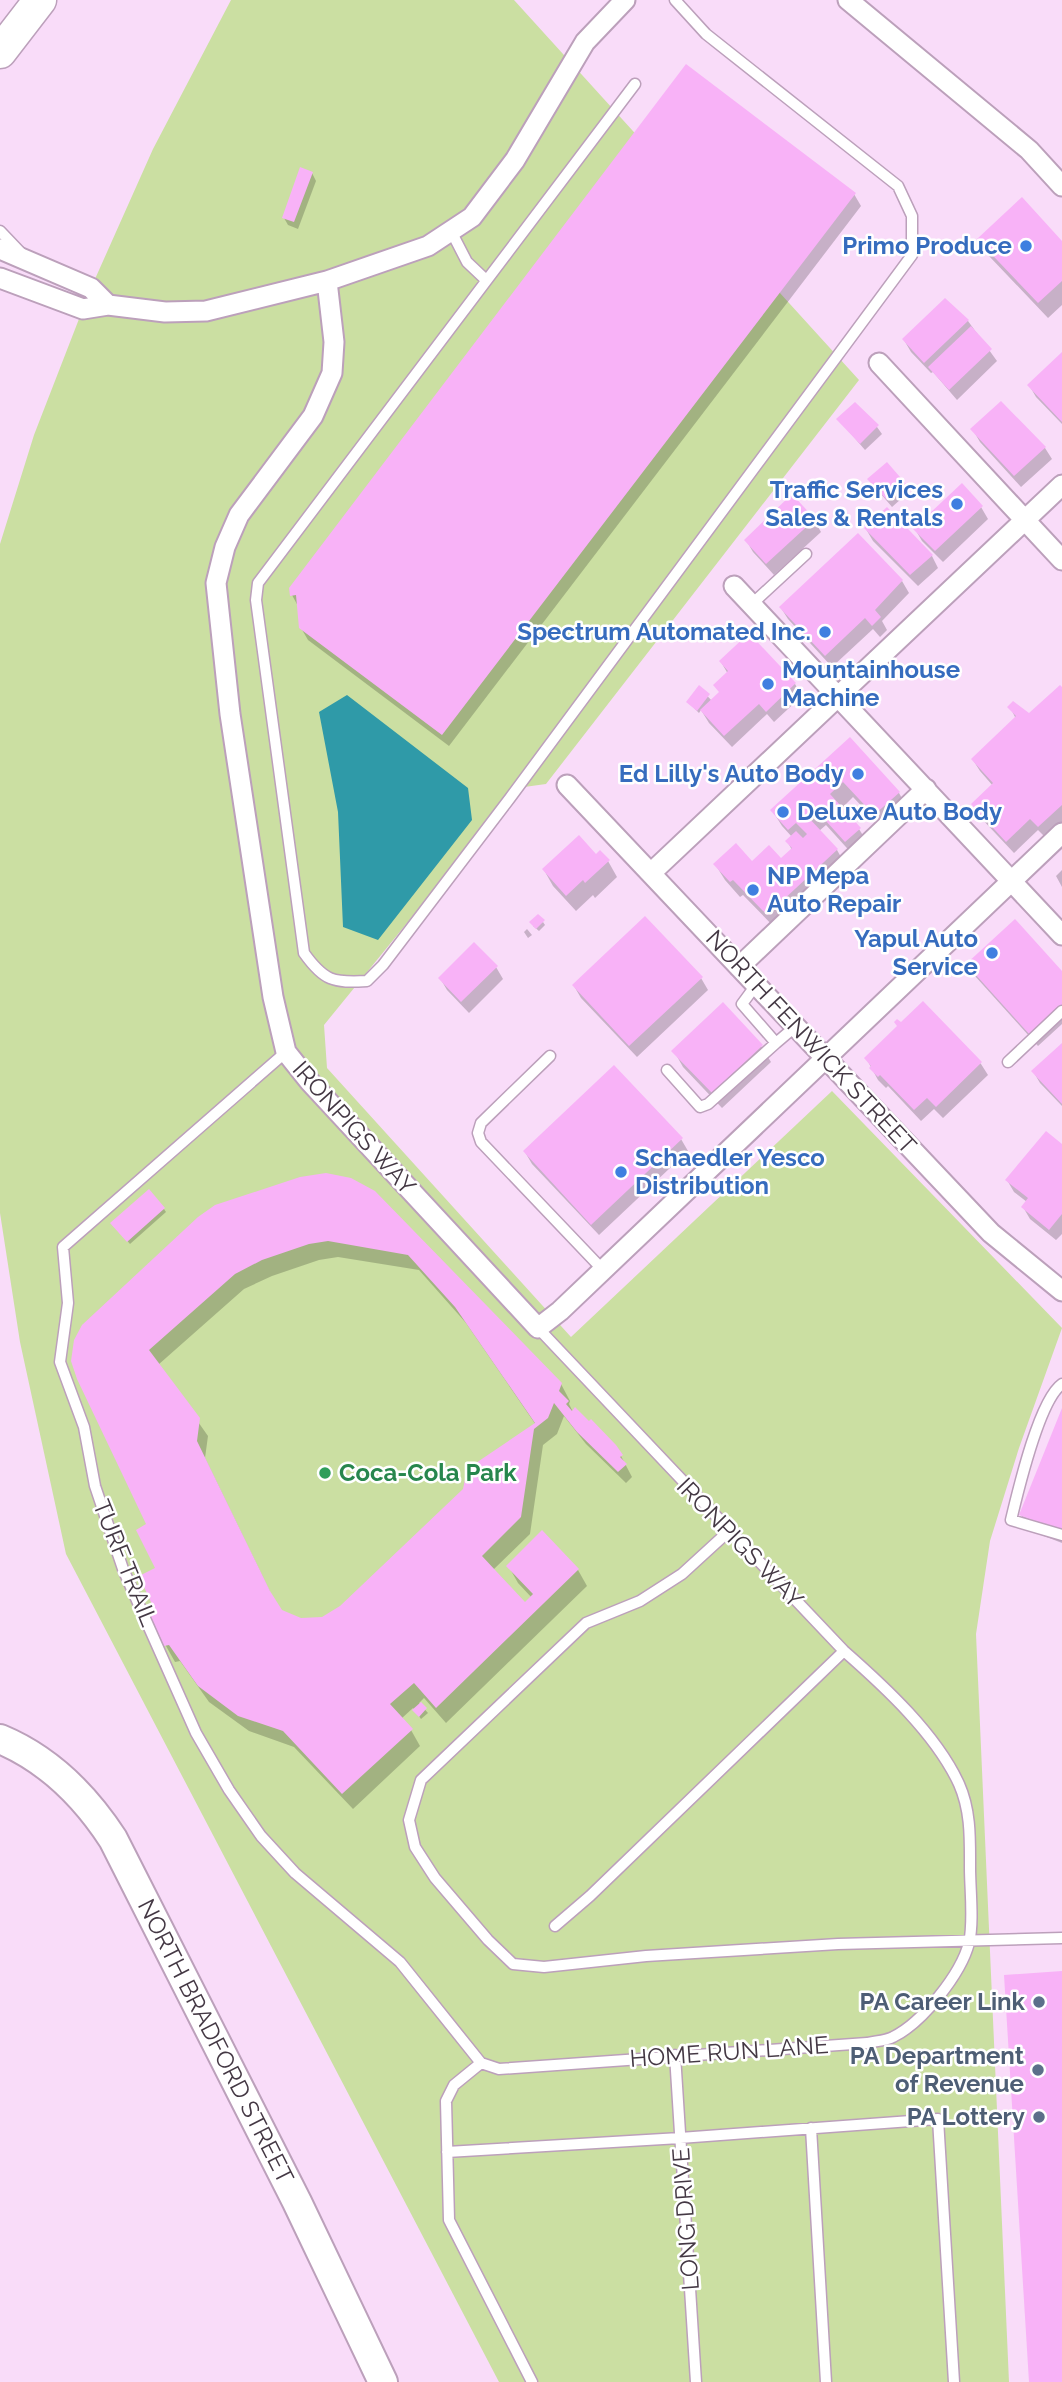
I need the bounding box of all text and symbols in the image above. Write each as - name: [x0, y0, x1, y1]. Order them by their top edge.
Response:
- place label: Primo Produce: [842, 231, 1012, 260]
- marker: Primo Produce: [1018, 238, 1034, 254]
- place label: Traffic Services Sales & Rentals: [765, 475, 943, 532]
- marker: Traffic Services Sales & Rentals: [949, 496, 965, 512]
- place label: Spectrum Automated Inc.: [517, 617, 811, 646]
- marker: Spectrum Automated Inc.: [817, 624, 833, 640]
- place label: Mountainhouse Machine: [782, 655, 960, 712]
- marker: Mountainhouse Machine: [760, 676, 776, 692]
- place label: Ed Lilly's Auto Body: [619, 759, 844, 788]
- marker: Ed Lilly's Auto Body: [850, 766, 866, 782]
- place label: Deluxe Auto Body: [797, 797, 1002, 826]
- marker: Deluxe Auto Body: [775, 804, 791, 820]
- place label: NP Mepa Auto Repair: [767, 861, 901, 918]
- marker: NP Mepa Auto Repair: [745, 882, 761, 898]
- street label: NORTH FENWICK STREET: [700, 924, 923, 1160]
- place label: Yapul Auto Service: [854, 924, 978, 981]
- marker: Yapul Auto Service: [984, 945, 1000, 961]
- street label: IRONPIGS WAY: [287, 1055, 422, 1201]
- place label: Schaedler Yesco Distribution: [635, 1143, 825, 1200]
- marker: Schaedler Yesco Distribution: [613, 1164, 629, 1180]
- place label: Coca-Cola Park: [339, 1458, 517, 1487]
- marker: Coca-Cola Park: [317, 1465, 333, 1481]
- street label: IRONPIGS WAY: [671, 1472, 810, 1614]
- street label: TURF TRAIL: [87, 1495, 164, 1630]
- street label: NORTH BRADFORD STREET: [132, 1894, 300, 2189]
- place label: PA Career Link: [859, 1987, 1026, 2016]
- marker: PA Career Link: [1031, 1994, 1047, 2010]
- street label: HOME RUN LANE: [629, 2030, 829, 2073]
- place label: PA Department of Revenue: [850, 2041, 1024, 2098]
- marker: PA Department of Revenue: [1030, 2062, 1046, 2078]
- place label: PA Lottery: [907, 2102, 1025, 2131]
- marker: PA Lottery: [1031, 2109, 1047, 2125]
- street label: LONG DRIVE: [666, 2147, 705, 2291]

